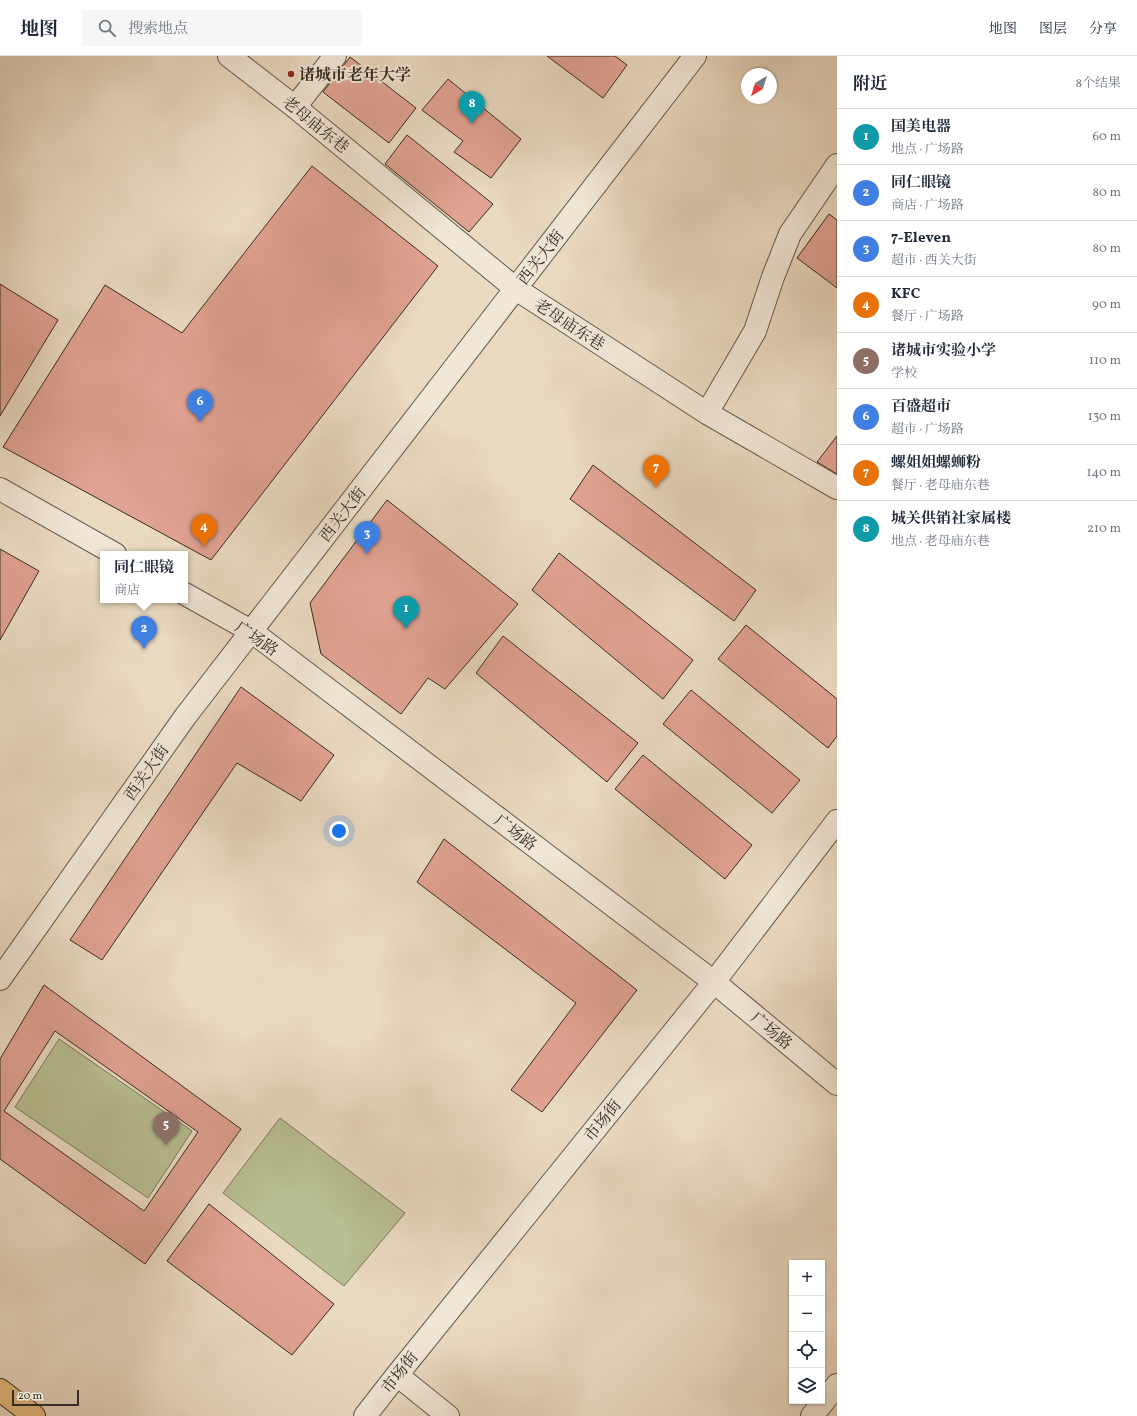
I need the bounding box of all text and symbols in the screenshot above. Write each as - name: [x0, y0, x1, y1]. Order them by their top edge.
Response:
- search box: [82, 10, 362, 46]
- text: 地图: [20, 17, 58, 43]
- icon: search: [96, 17, 118, 39]
- text: 搜索地点: [128, 19, 188, 40]
- text: 地图: [989, 20, 1017, 39]
- text: 图层: [1039, 20, 1067, 39]
- text: 分享: [1089, 20, 1117, 39]
- place label: 诸城市老年大学: [299, 65, 411, 87]
- north arrow: [741, 68, 777, 104]
- marker: 诸城市老年大学: [286, 69, 296, 79]
- text: 附近: [853, 73, 887, 96]
- text: 8个结果: [1075, 75, 1121, 93]
- pin: 8: [459, 91, 485, 124]
- street label: 老母庙东巷: [277, 92, 353, 159]
- text: 国美电器: [891, 117, 951, 138]
- text: 1: [863, 128, 869, 146]
- text: 60 m: [1093, 128, 1121, 146]
- text: 地点 · 广场路: [891, 141, 964, 159]
- text: 同仁眼镜: [891, 173, 951, 194]
- text: 2: [863, 184, 869, 202]
- text: 80 m: [1092, 184, 1121, 202]
- text: 商店 · 广场路: [891, 197, 964, 215]
- street label: 西关大街: [513, 226, 570, 290]
- text: 7-Eleven: [891, 228, 951, 249]
- text: 3: [863, 240, 869, 258]
- text: 80 m: [1092, 240, 1121, 258]
- text: 超市 · 西关大街: [891, 252, 977, 270]
- text: KFC: [891, 284, 920, 305]
- street label: 老母庙东巷: [529, 295, 608, 357]
- text: 4: [862, 296, 870, 314]
- text: 90 m: [1092, 296, 1121, 314]
- text: 餐厅 · 广场路: [891, 308, 964, 326]
- text: 诸城市实验小学: [891, 341, 996, 362]
- text: 5: [863, 352, 869, 370]
- text: 110 m: [1089, 352, 1121, 370]
- text: 学校: [891, 365, 917, 383]
- pin: 6: [187, 389, 213, 422]
- text: 百盛超市: [891, 397, 951, 418]
- text: 6: [862, 408, 870, 426]
- text: 130 m: [1088, 408, 1121, 426]
- text: 超市 · 广场路: [891, 421, 964, 439]
- text: 螺姐姐螺蛳粉: [891, 453, 981, 474]
- pin: 7: [643, 455, 669, 488]
- text: 7: [863, 464, 869, 482]
- text: 140 m: [1087, 464, 1121, 482]
- text: 餐厅 · 老母庙东巷: [891, 477, 990, 495]
- street label: 西关大街: [315, 483, 372, 547]
- text: 城关供销社家属楼: [891, 509, 1011, 530]
- pin: 4: [191, 514, 217, 547]
- text: 8: [862, 520, 870, 538]
- text: 210 m: [1087, 520, 1121, 538]
- pin: 3: [354, 521, 380, 554]
- text: 地点 · 老母庙东巷: [891, 533, 990, 551]
- popup: [100, 551, 188, 603]
- text: 同仁眼镜: [114, 558, 174, 579]
- text: 商店: [114, 582, 140, 600]
- pin: 1: [393, 596, 419, 629]
- pin: 2: [131, 616, 157, 649]
- street label: 广场路: [230, 617, 282, 662]
- street label: 西关大街: [120, 741, 175, 806]
- street label: 广场路: [489, 810, 541, 857]
- your location: [329, 821, 349, 841]
- street label: 广场路: [745, 1008, 796, 1055]
- street label: 市场街: [580, 1096, 627, 1147]
- pin: 5: [153, 1112, 179, 1145]
- map controls: [789, 1260, 825, 1404]
- button: +: [789, 1260, 825, 1296]
- button: −: [789, 1296, 825, 1332]
- button: locate: [789, 1332, 825, 1368]
- street label: 市场街: [377, 1348, 424, 1399]
- button: layers: [789, 1368, 825, 1404]
- scale bar: [12, 1388, 79, 1407]
- text: 20 m: [18, 1389, 42, 1404]

